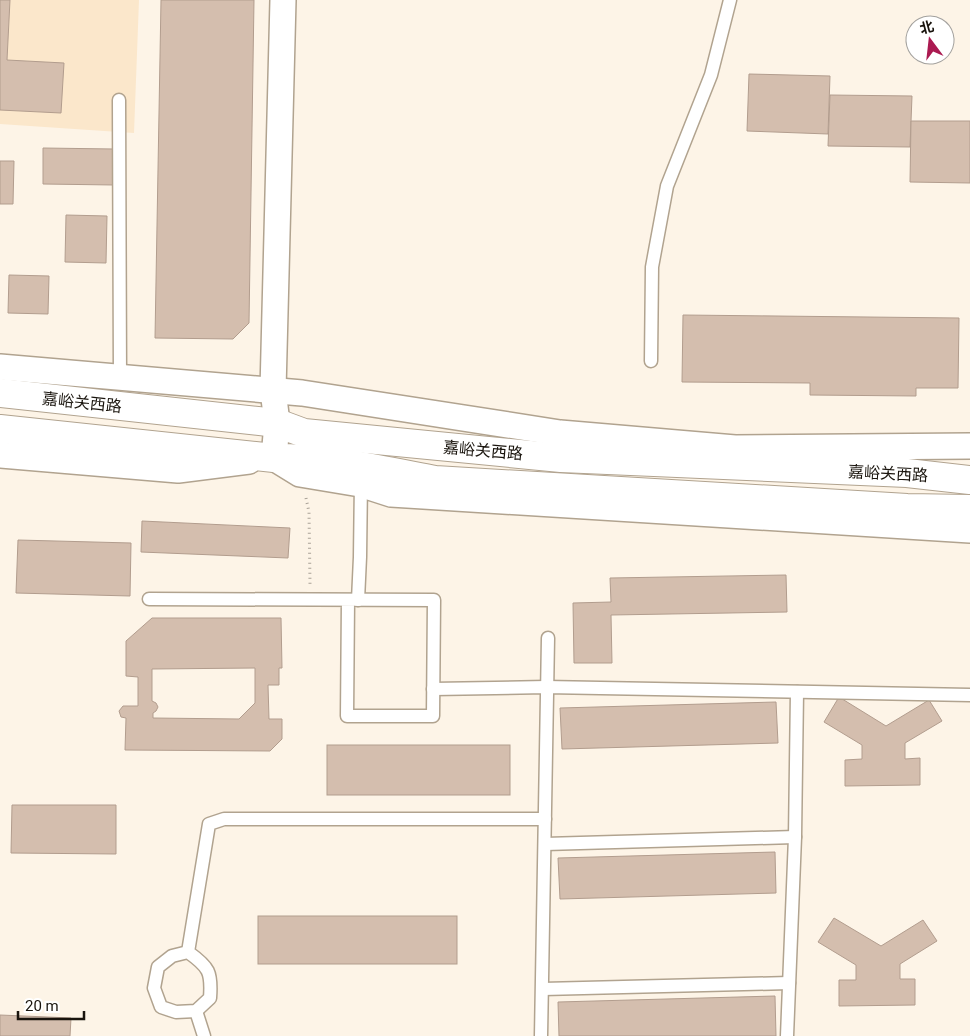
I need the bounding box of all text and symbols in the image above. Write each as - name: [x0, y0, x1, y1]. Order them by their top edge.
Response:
- north arrow: [905, 15, 955, 65]
- text: 北: [918, 18, 935, 37]
- street label: 嘉峪关西路: [41, 389, 123, 416]
- street label: 嘉峪关西路: [442, 438, 524, 463]
- street label: 嘉峪关西路: [848, 462, 928, 485]
- scale bar: [18, 988, 84, 1020]
- text: 20 m: [25, 997, 59, 1015]

